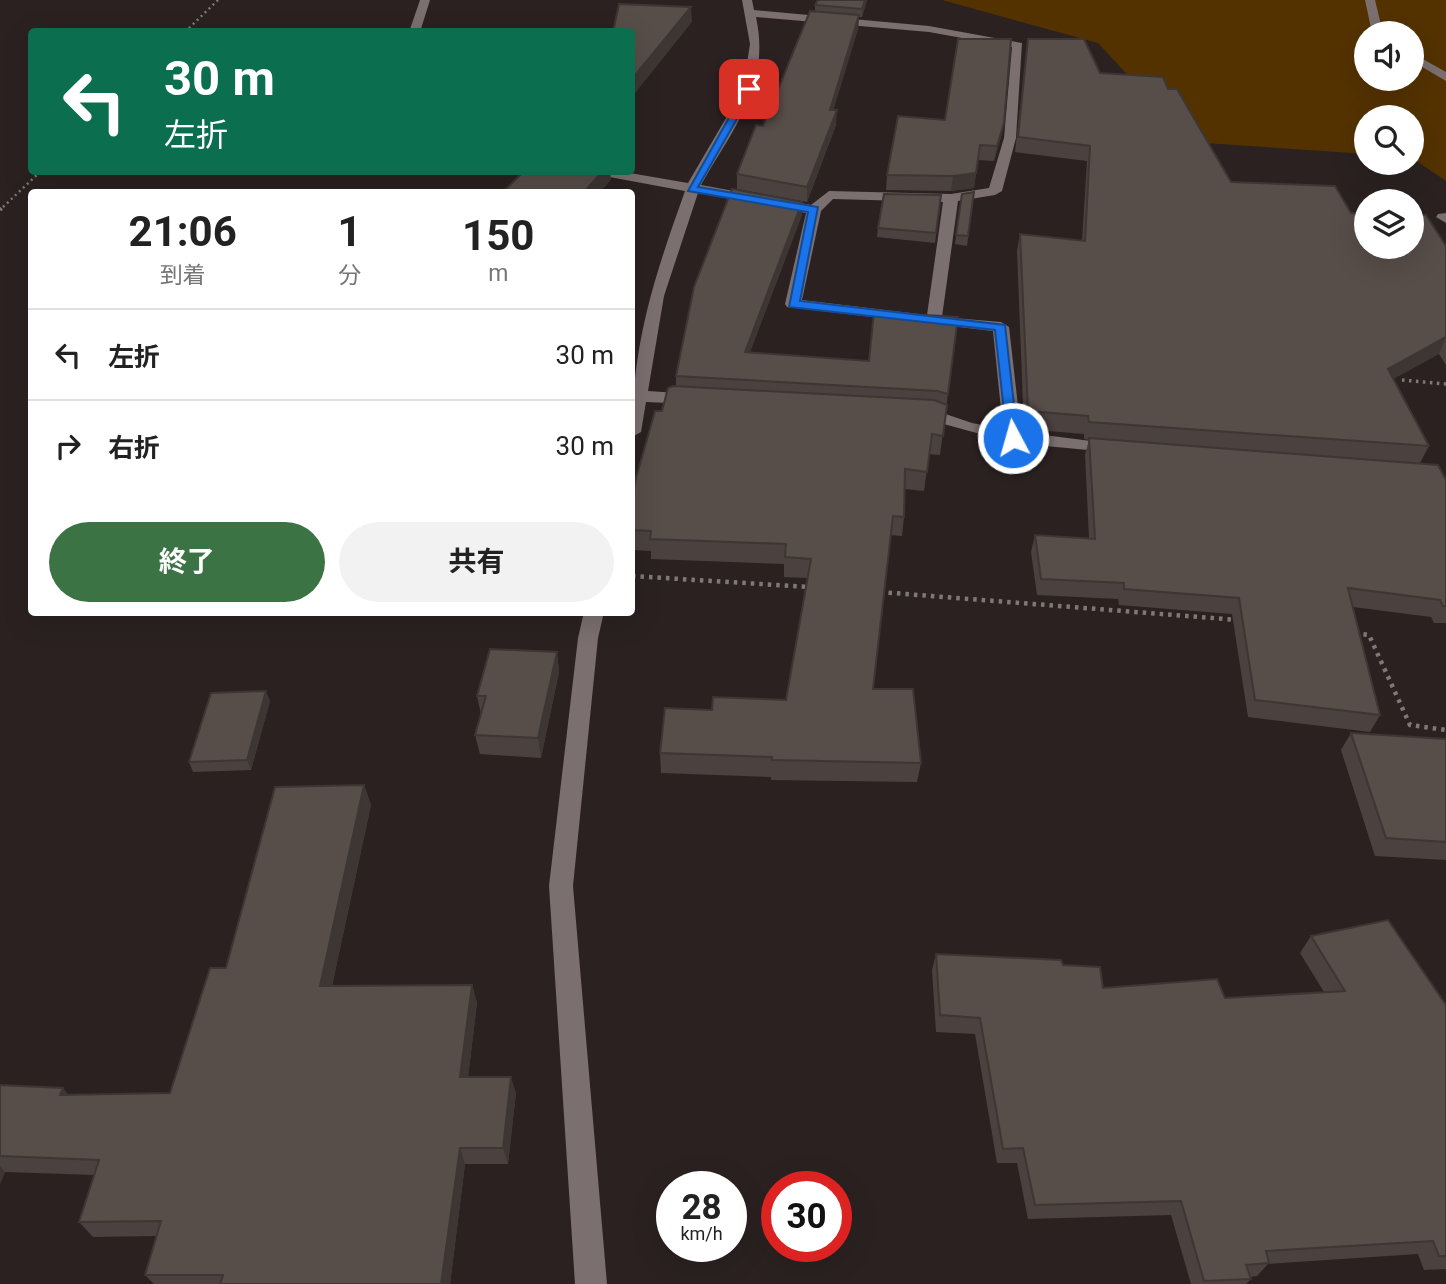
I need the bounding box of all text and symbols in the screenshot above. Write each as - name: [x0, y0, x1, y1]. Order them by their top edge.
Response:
- map controls: [1354, 21, 1424, 259]
- button: sound: [1354, 21, 1424, 91]
- text: 30 m: [164, 50, 275, 107]
- icon: left: [49, 56, 140, 147]
- pin: [719, 59, 779, 119]
- icon: arrive: [730, 70, 768, 108]
- button: search: [1354, 105, 1424, 175]
- text: 左折: [164, 116, 228, 154]
- button: layers: [1354, 189, 1424, 259]
- text: 21:06: [129, 207, 237, 256]
- text: 1: [337, 207, 362, 256]
- text: 150: [462, 211, 534, 260]
- text: m: [488, 260, 508, 287]
- text: 到着: [160, 262, 206, 289]
- text: 分: [338, 262, 361, 289]
- icon: left: [49, 336, 87, 374]
- text: 30 m: [556, 340, 614, 370]
- text: 左折: [108, 342, 160, 372]
- position arrow: [976, 401, 1050, 475]
- icon: right: [49, 427, 87, 465]
- text: 30 m: [556, 431, 614, 461]
- text: 右折: [108, 433, 160, 463]
- button: 終了: [49, 522, 325, 602]
- button: 共有: [339, 522, 614, 602]
- speed limit sign: 30: [761, 1171, 852, 1262]
- text: 28: [681, 1187, 722, 1228]
- text: km/h: [680, 1223, 723, 1244]

